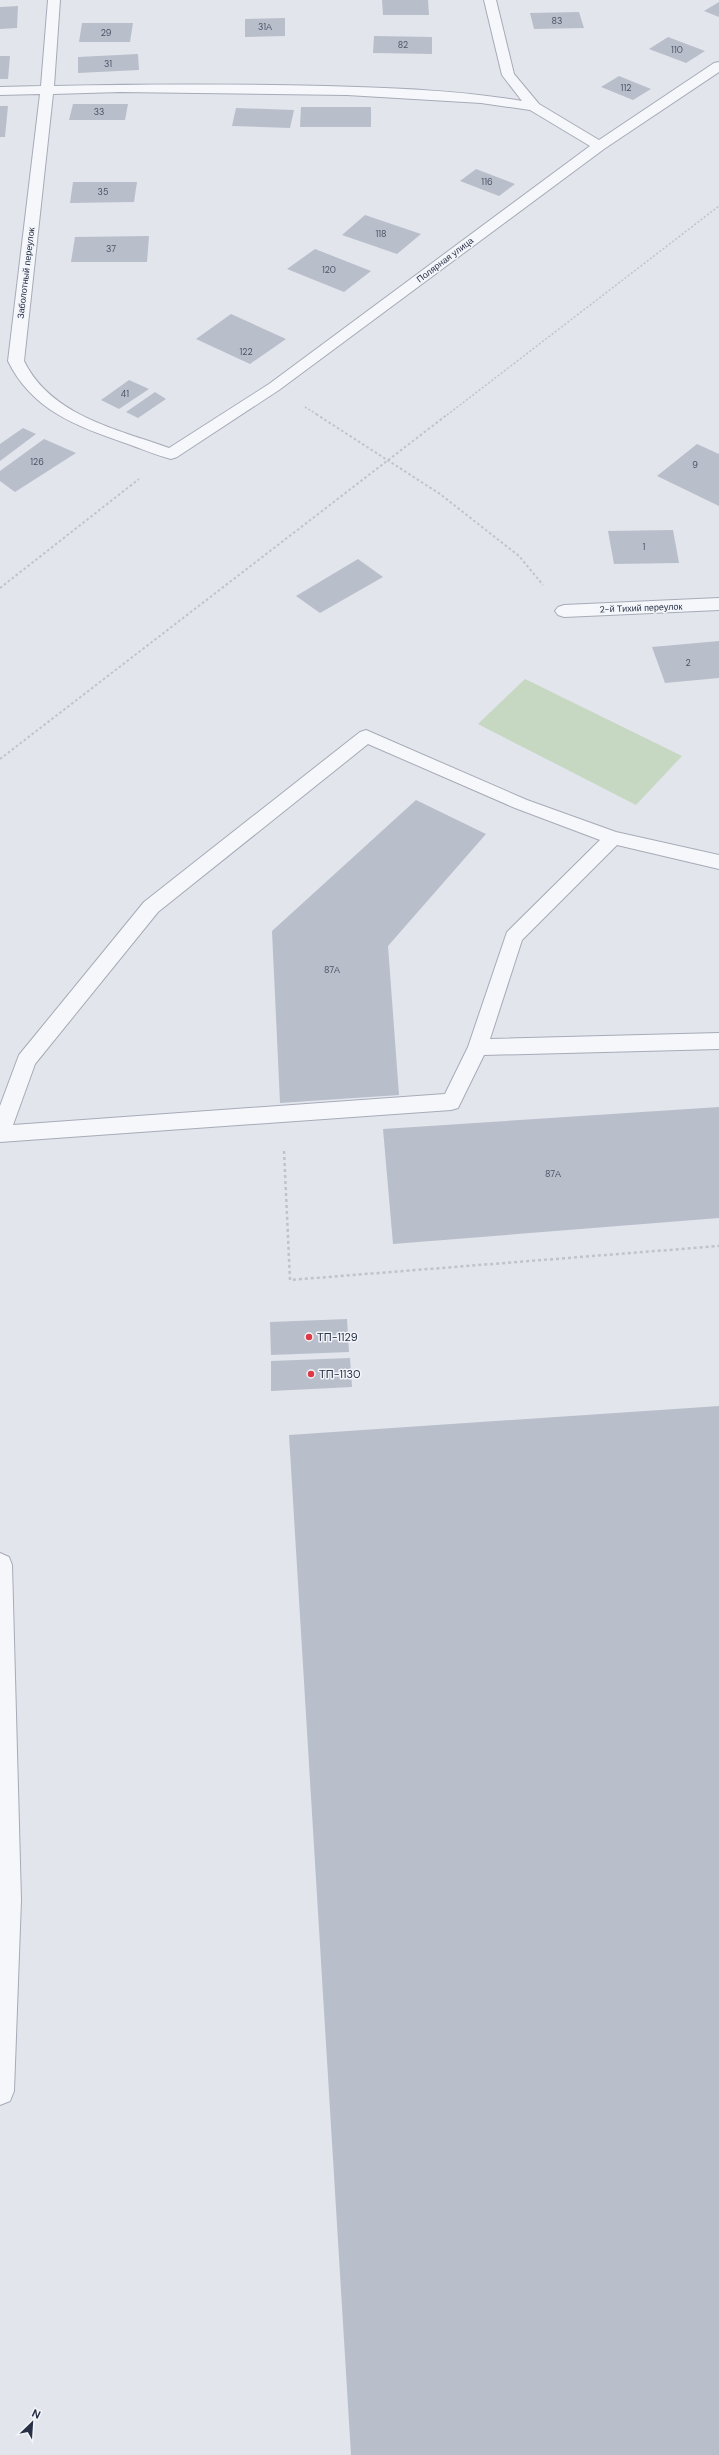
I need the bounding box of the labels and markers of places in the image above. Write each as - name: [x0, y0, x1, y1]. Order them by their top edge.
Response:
- place label: ТП-1129: [317, 1330, 358, 1344]
- marker: ТП-1129: [304, 1332, 314, 1342]
- place label: ТП-1130: [319, 1367, 360, 1381]
- marker: ТП-1130: [306, 1369, 316, 1379]

